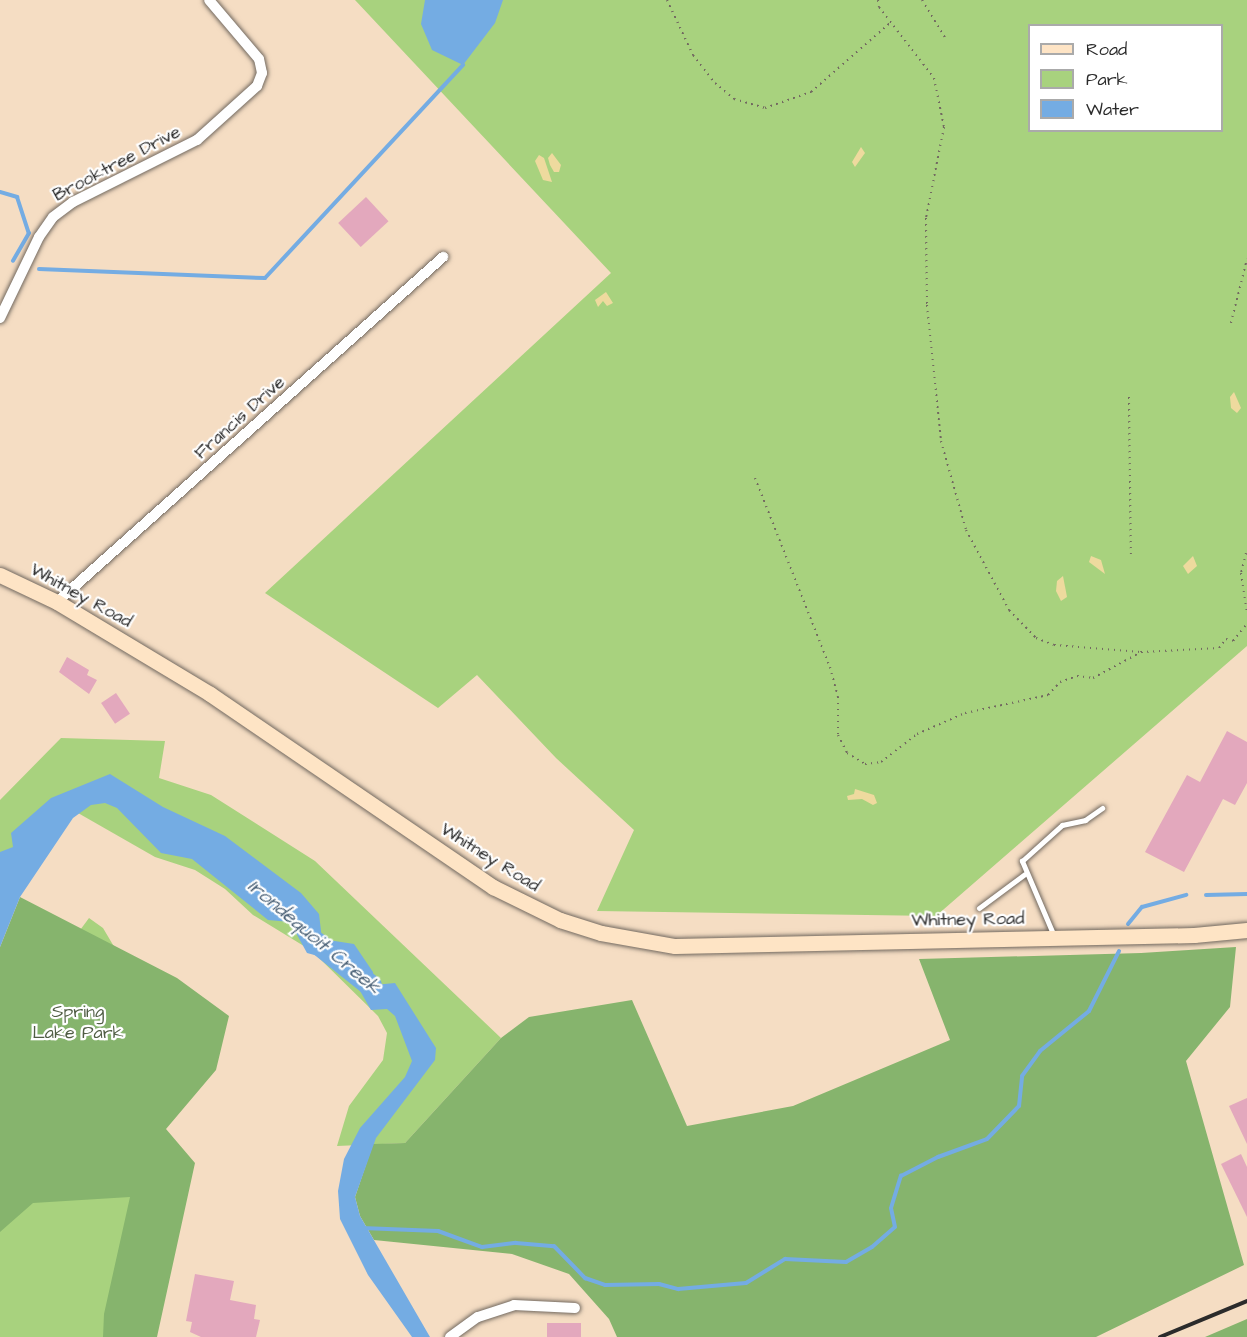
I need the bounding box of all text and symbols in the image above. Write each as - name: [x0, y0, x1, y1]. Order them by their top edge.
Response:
- legend: [1028, 24, 1223, 132]
- text: Road: [1086, 37, 1127, 62]
- text: Park: [1086, 67, 1128, 92]
- text: Water: [1086, 97, 1139, 122]
- street label: Brooktree Drive: [50, 121, 184, 207]
- street label: Francis Drive: [190, 372, 290, 464]
- street label: Whitney Road: [26, 559, 136, 633]
- street label: Whitney Road: [436, 819, 544, 897]
- water label: Irondequoit Creek: [243, 874, 385, 1000]
- street label: Whitney Road: [911, 908, 1025, 932]
- park label: Spring Lake Park: [32, 1002, 124, 1044]

